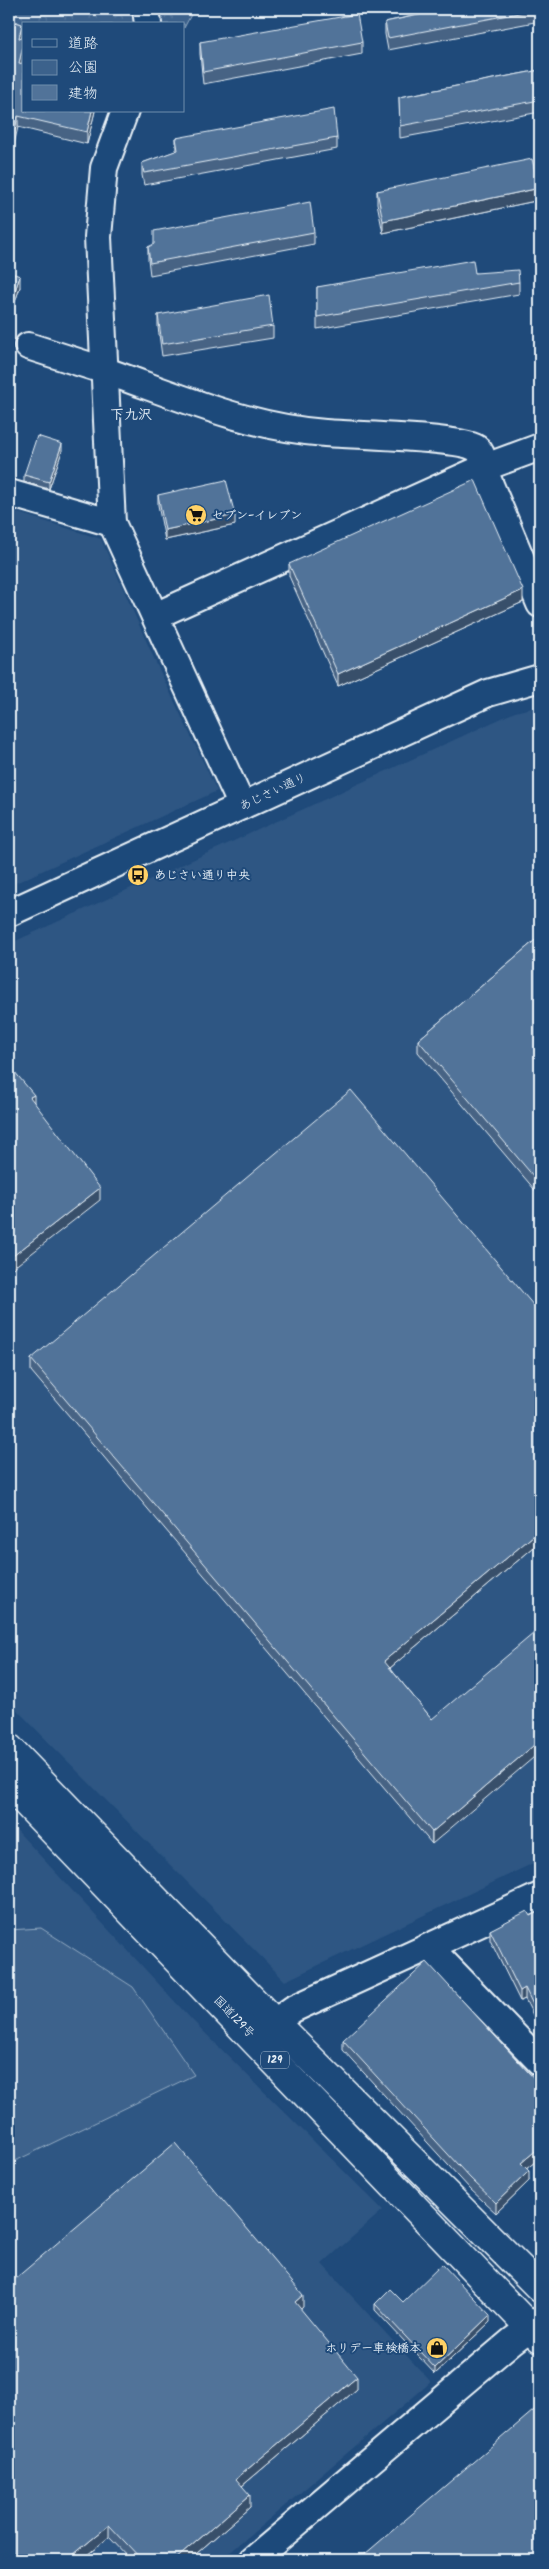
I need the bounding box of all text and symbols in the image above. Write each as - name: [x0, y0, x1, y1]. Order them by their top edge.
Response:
- legend: [22, 22, 185, 112]
- text: 道路: [68, 32, 98, 56]
- text: 公園: [68, 56, 98, 80]
- text: 建物: [68, 82, 98, 106]
- district label: 下九沢: [110, 404, 152, 426]
- supermarket icon: セブン-イレブン: [184, 503, 208, 527]
- place label: セブン-イレブン: [212, 506, 302, 525]
- street label: あじさい通り: [236, 768, 310, 816]
- bus stop icon: あじさい通り中央: [126, 863, 150, 887]
- place label: あじさい通り中央: [154, 866, 250, 885]
- street label: 国道129号: [209, 1991, 259, 2043]
- road number: 129: [261, 2052, 289, 2068]
- shop icon: ホリデー車検橋本: [425, 2336, 449, 2360]
- place label: ホリデー車検橋本: [325, 2339, 422, 2358]

